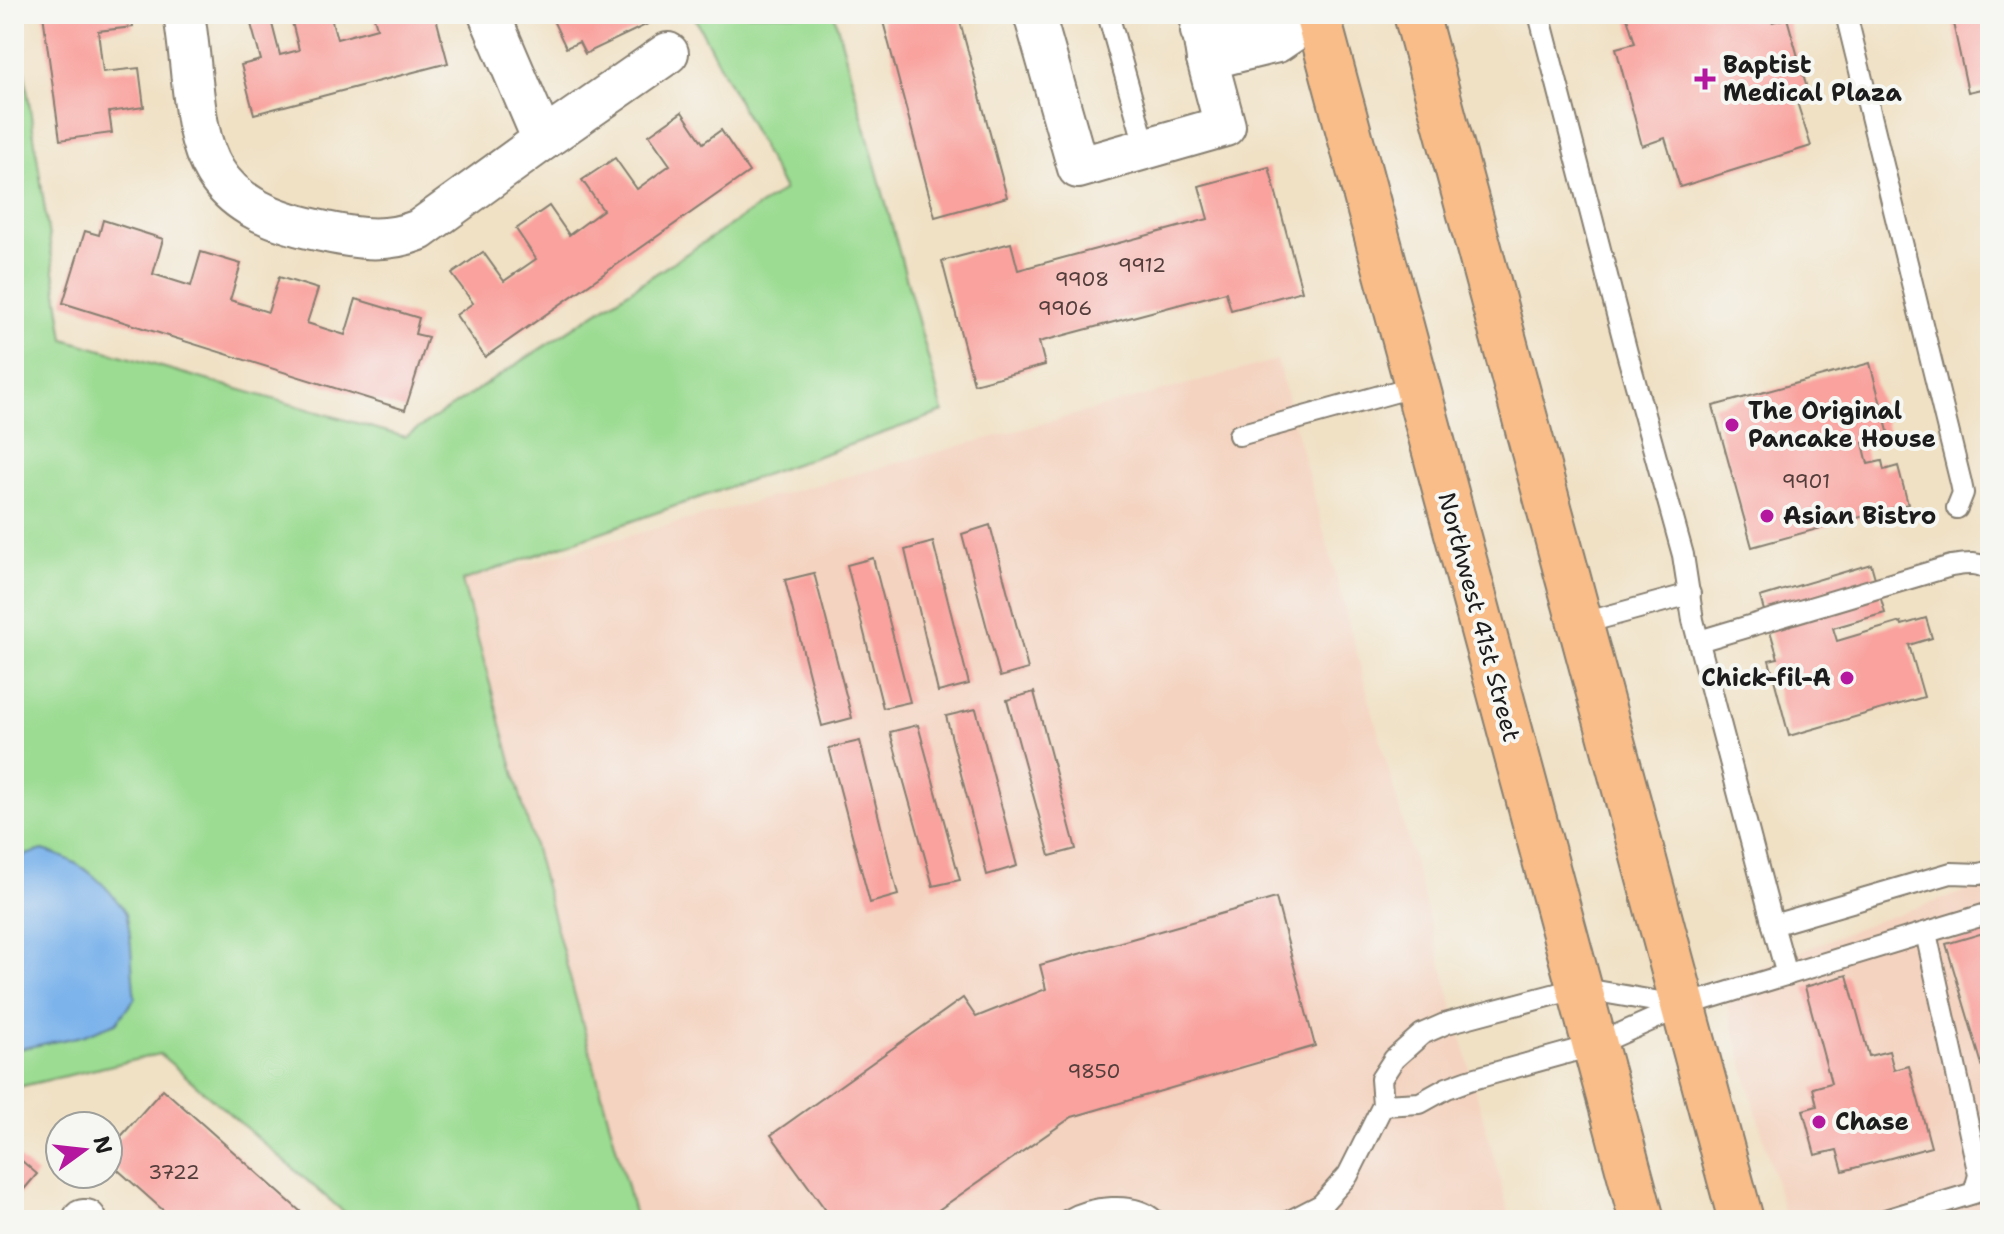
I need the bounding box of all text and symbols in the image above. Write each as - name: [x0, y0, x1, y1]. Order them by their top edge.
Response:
- place label: Baptist Medical Plaza: [1723, 49, 1903, 109]
- marker: Baptist Medical Plaza: [1694, 68, 1716, 90]
- house number: 9912: [1118, 252, 1166, 278]
- house number: 9908: [1055, 266, 1109, 292]
- house number: 9906: [1038, 295, 1092, 321]
- place label: The Original Pancake House: [1748, 395, 1936, 455]
- marker: The Original Pancake House: [1723, 416, 1741, 434]
- house number: 9901: [1782, 468, 1830, 494]
- street label: Northwest 41st Street: [1430, 489, 1528, 745]
- place label: Asian Bistro: [1783, 500, 1936, 532]
- marker: Asian Bistro: [1758, 507, 1776, 525]
- place label: Chick-fil-A: [1701, 662, 1831, 694]
- marker: Chick-fil-A: [1838, 669, 1856, 687]
- house number: 9850: [1067, 1058, 1121, 1084]
- place label: Chase: [1835, 1106, 1909, 1138]
- north arrow: [44, 1110, 124, 1190]
- marker: Chase: [1810, 1113, 1828, 1131]
- text: N: [87, 1133, 119, 1157]
- house number: 3722: [148, 1159, 200, 1185]

